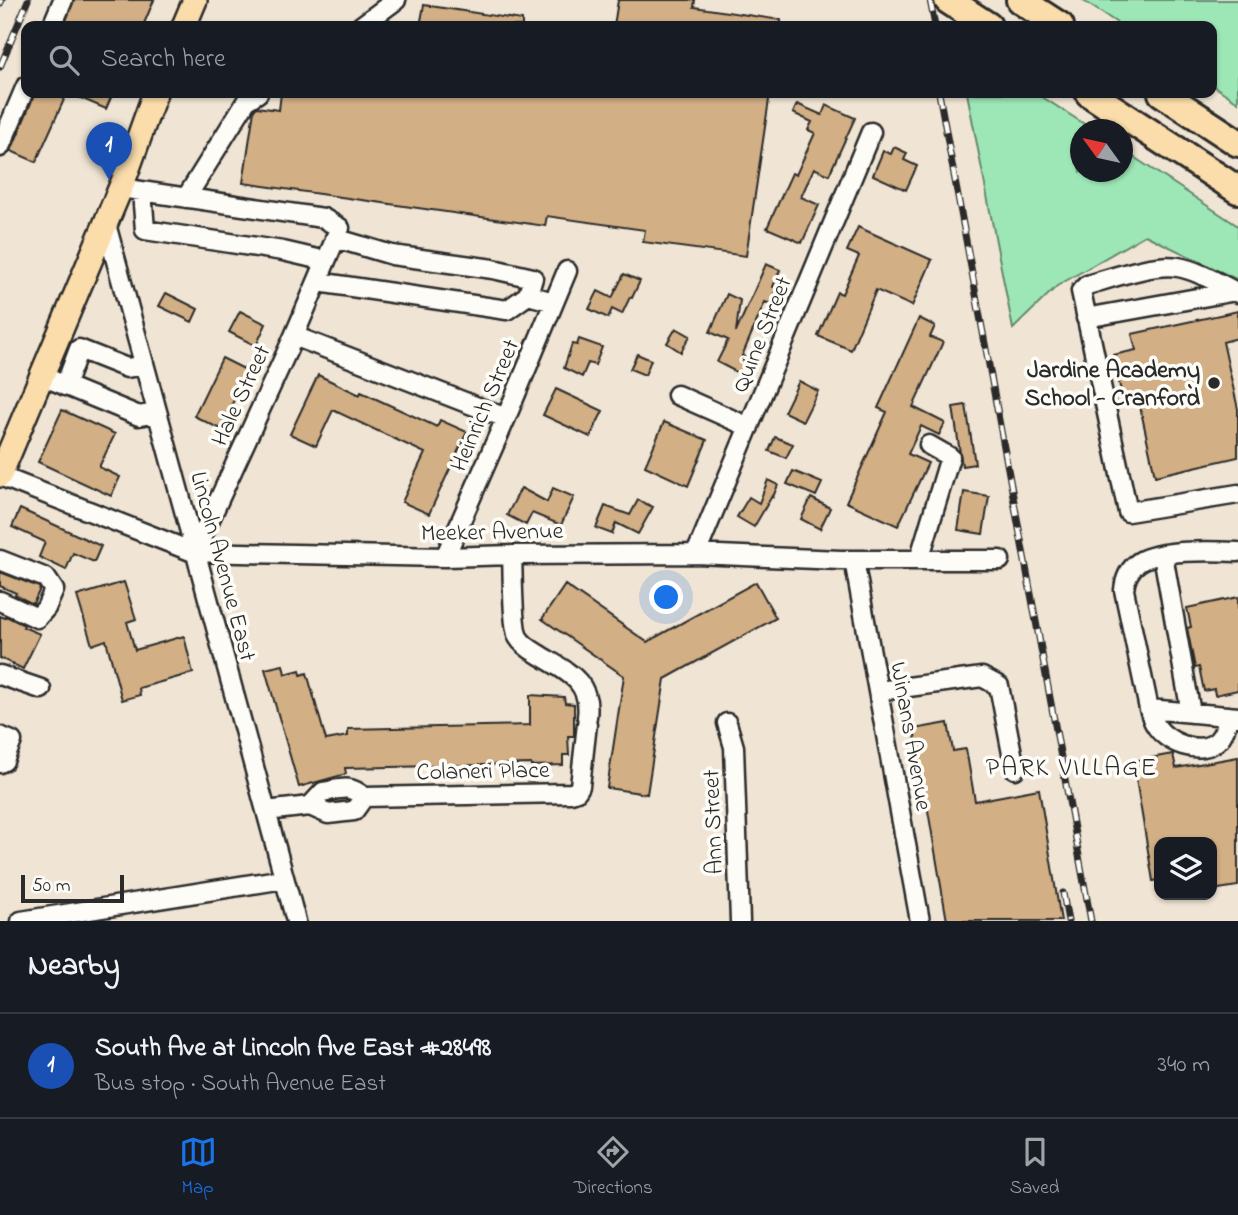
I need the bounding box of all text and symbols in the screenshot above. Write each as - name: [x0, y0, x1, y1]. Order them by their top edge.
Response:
- search box: [21, 21, 1217, 98]
- icon: search: [45, 41, 83, 79]
- text: Search here: [101, 41, 226, 79]
- north arrow: [1070, 119, 1133, 182]
- pin: 1: [86, 122, 132, 180]
- street label: Quine Street: [724, 272, 802, 398]
- street label: Heinrich Street: [443, 334, 530, 478]
- street label: Hale Street: [204, 340, 281, 452]
- place label: Jardine Academy School - Cranford: [1025, 354, 1201, 417]
- marker: Jardine Academy School - Cranford: [1206, 375, 1222, 391]
- street label: Lincoln Avenue East: [179, 468, 264, 665]
- street label: Meeker Avenue: [420, 515, 564, 552]
- your location: [649, 580, 683, 614]
- street label: Winans Avenue: [879, 659, 940, 814]
- district label: PARK VILLAGE: [986, 750, 1158, 788]
- street label: Colaneri Place: [416, 754, 550, 791]
- street label: Ann Street: [695, 769, 734, 875]
- map controls: [1154, 837, 1217, 900]
- button: layers: [1154, 837, 1217, 900]
- scale bar: [21, 872, 124, 904]
- text: 50 m: [32, 873, 71, 900]
- text: Nearby: [28, 945, 120, 989]
- text: South Ave at Lincoln Ave East #28498: [95, 1030, 491, 1068]
- text: 1: [47, 1049, 55, 1082]
- text: 340 m: [1157, 1049, 1210, 1082]
- text: Bus stop · South Avenue East: [95, 1068, 386, 1101]
- tab: Map: [179, 1133, 217, 1202]
- tab: Directions: [574, 1133, 653, 1202]
- tab: Saved: [1010, 1133, 1059, 1202]

